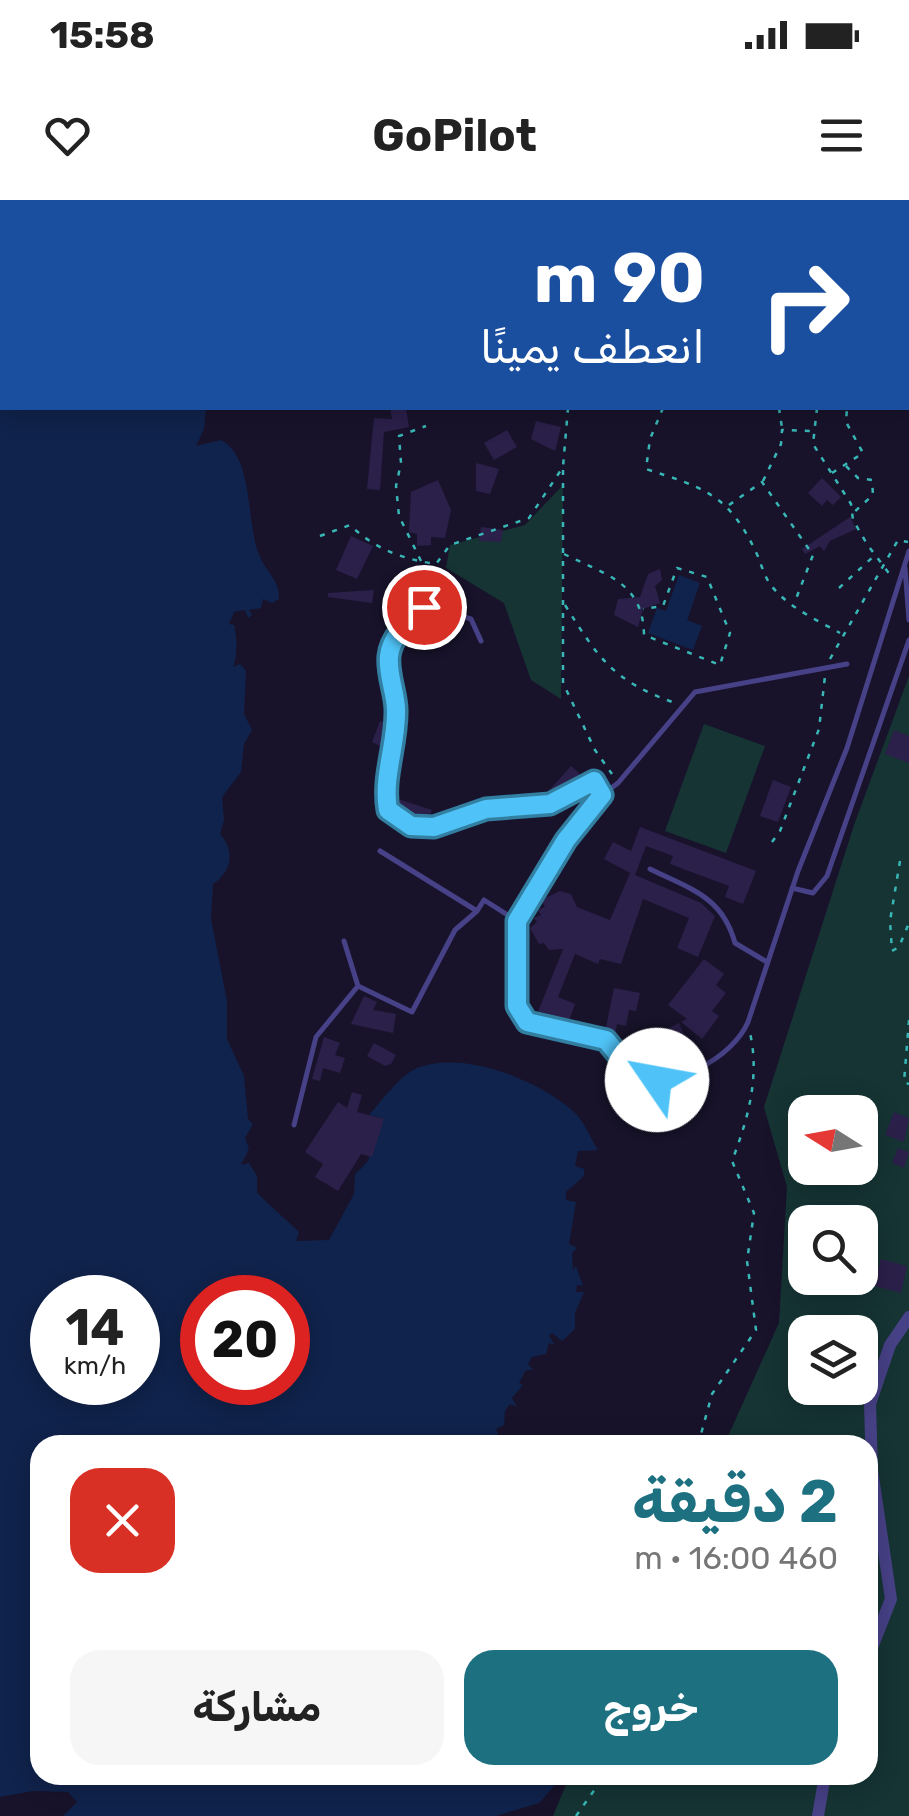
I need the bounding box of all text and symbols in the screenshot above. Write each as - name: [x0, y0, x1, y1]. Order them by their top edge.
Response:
- text: 15:58: [50, 12, 155, 58]
- icon: heart: [40, 108, 95, 163]
- icon: menu: [814, 108, 869, 163]
- text: GoPilot: [372, 109, 537, 162]
- text: 90 m: [533, 237, 705, 320]
- icon: right: [740, 240, 870, 370]
- text: انعطف يمينًا: [480, 321, 705, 374]
- pin: [382, 565, 467, 650]
- icon: arrive: [397, 580, 452, 635]
- position arrow: [605, 1028, 709, 1132]
- north arrow: [788, 1095, 878, 1185]
- map controls: [788, 1095, 878, 1405]
- button: search: [788, 1205, 878, 1295]
- speed limit sign: 20: [180, 1275, 310, 1405]
- text: 14: [66, 1298, 125, 1358]
- button: layers: [788, 1315, 878, 1405]
- text: km/h: [64, 1351, 126, 1380]
- text: 2 دقيقة: [632, 1466, 838, 1537]
- button: close: [70, 1468, 175, 1573]
- text: 460 m · 16:00: [634, 1539, 838, 1577]
- button: مشاركة: [70, 1650, 444, 1765]
- button: خروج: [464, 1650, 838, 1765]

